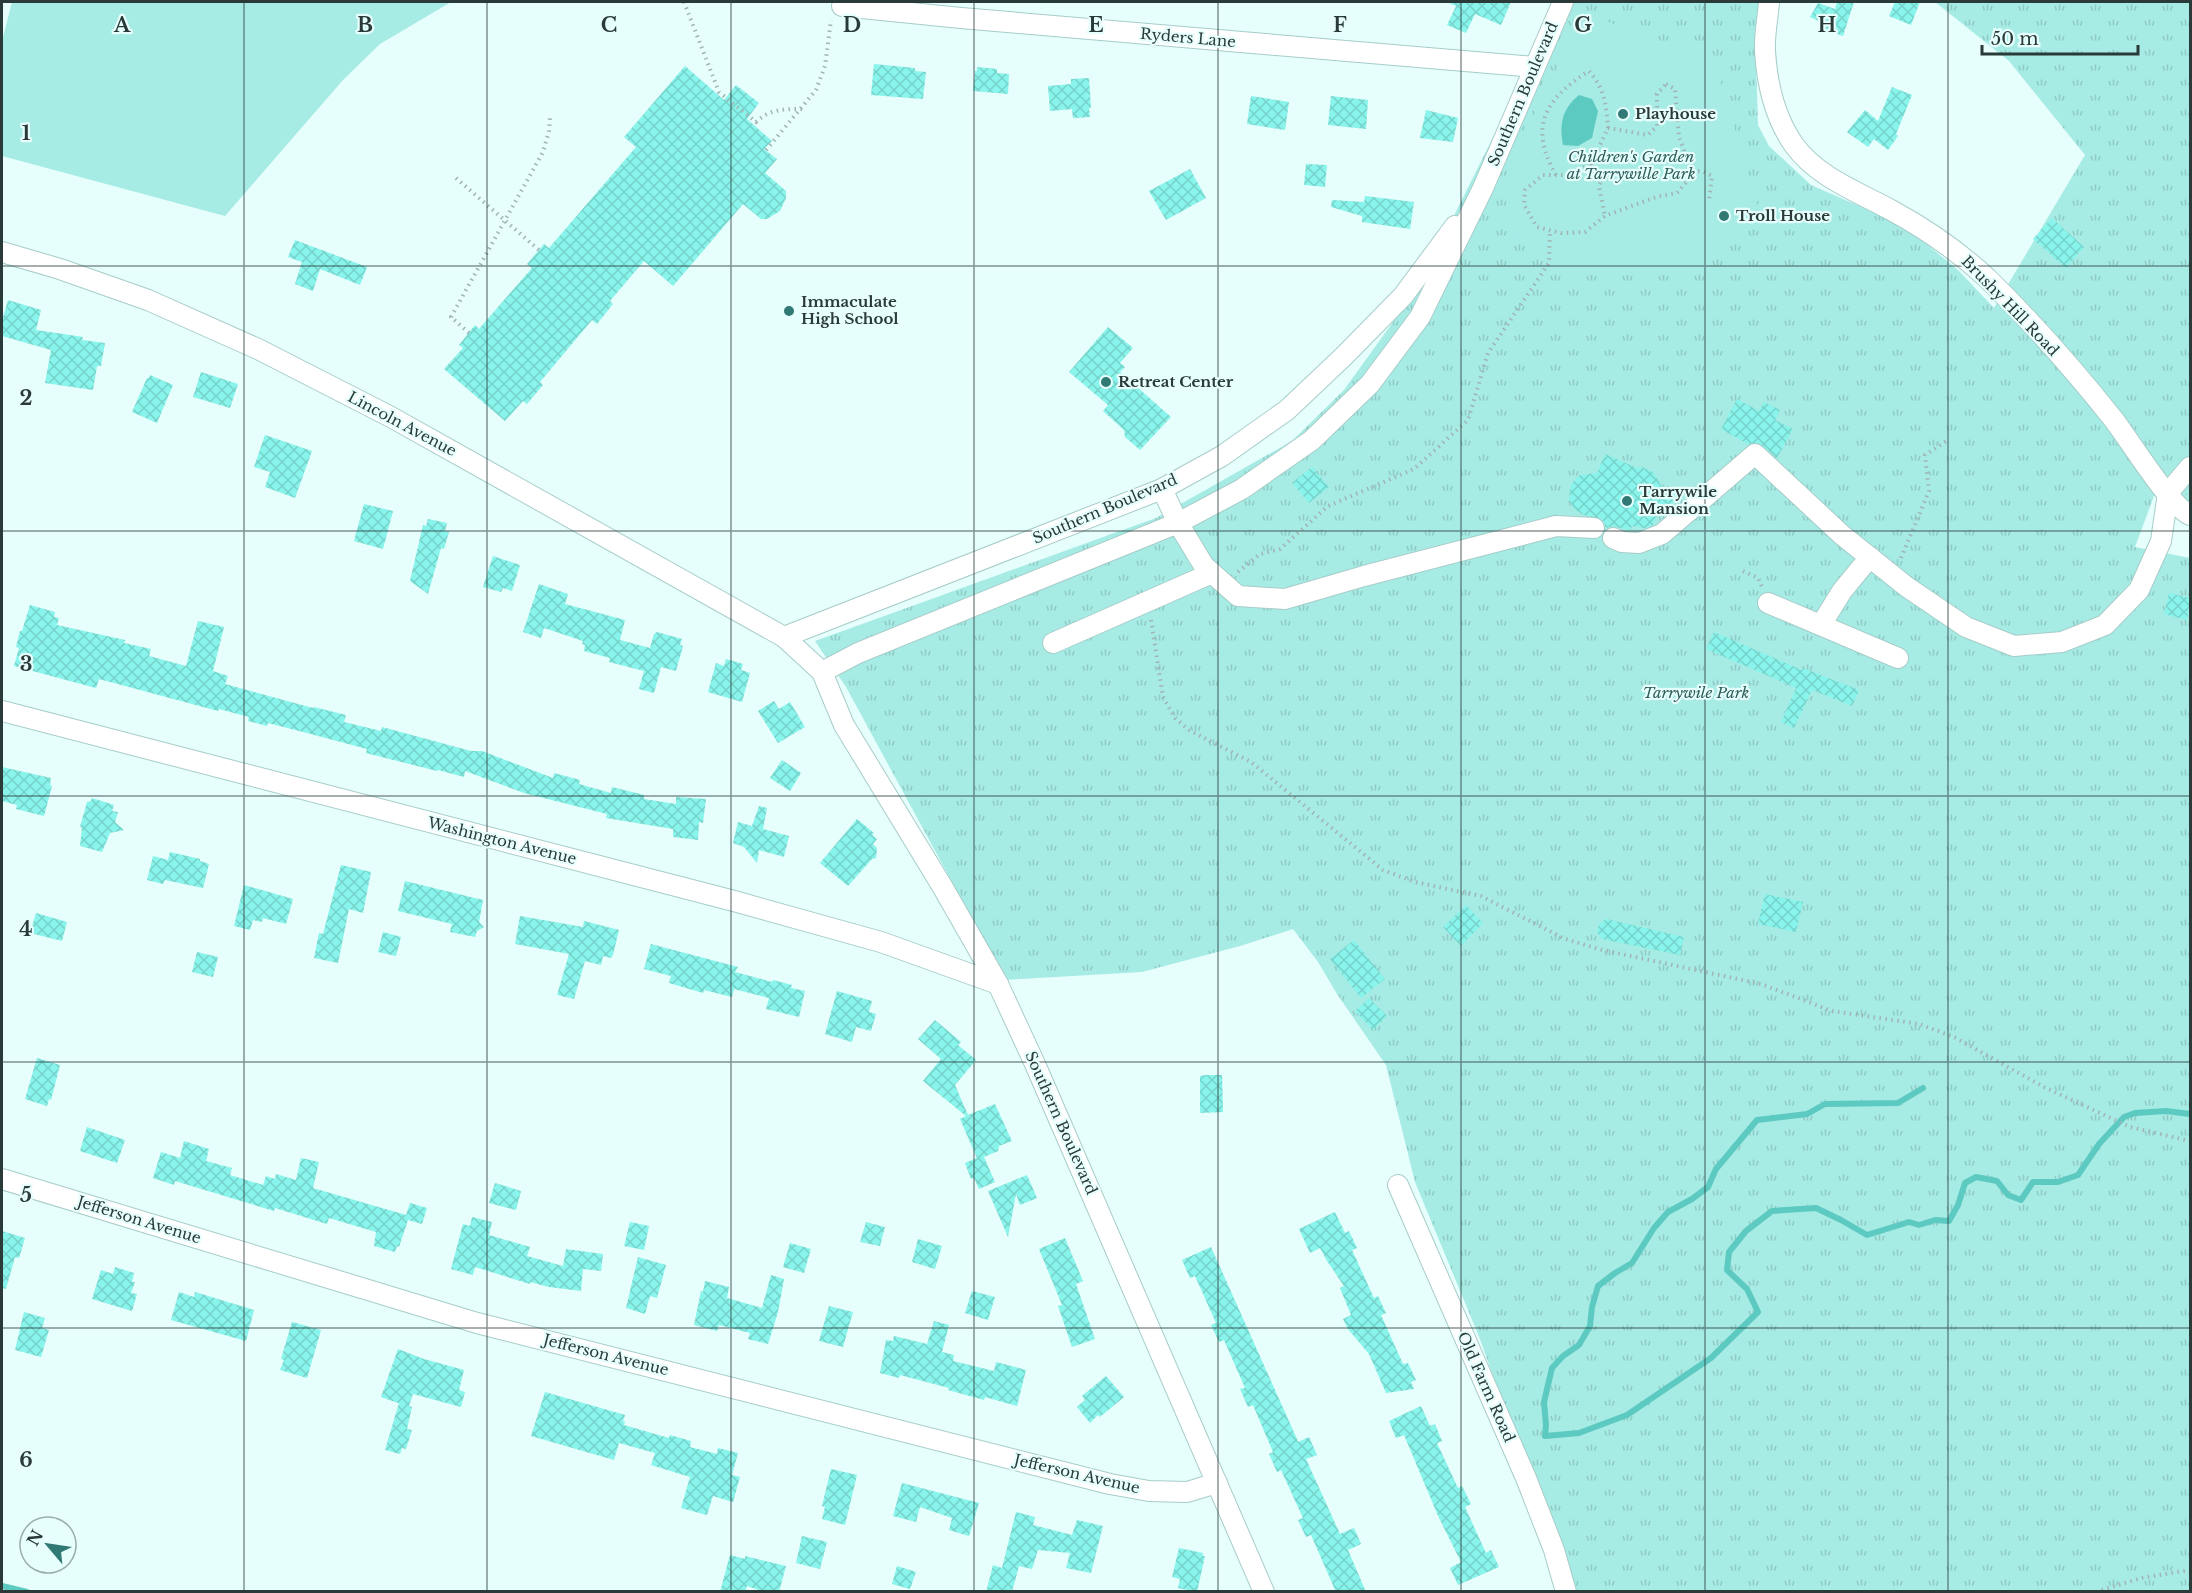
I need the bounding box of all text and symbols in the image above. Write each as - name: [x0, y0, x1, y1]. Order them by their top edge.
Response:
- text: A: [113, 13, 131, 37]
- text: B: [357, 13, 373, 37]
- text: C: [601, 13, 617, 37]
- text: D: [843, 13, 861, 37]
- text: E: [1088, 13, 1104, 37]
- text: F: [1333, 13, 1347, 37]
- text: G: [1574, 13, 1592, 37]
- text: H: [1818, 13, 1837, 37]
- scale bar: [1982, 18, 2138, 56]
- street label: Southern Boulevard: [1484, 19, 1562, 169]
- street label: Ryders Lane: [1140, 24, 1237, 51]
- text: 50 m: [1991, 28, 2039, 50]
- place label: Playhouse: [1635, 104, 1716, 123]
- marker: Playhouse: [1616, 107, 1630, 121]
- text: 1: [22, 121, 31, 145]
- park label: Children's Garden at Tarrywille Park: [1567, 147, 1695, 183]
- place label: Troll House: [1736, 206, 1830, 225]
- marker: Troll House: [1717, 209, 1731, 223]
- street label: Brushy Hill Road: [1958, 252, 2063, 360]
- place label: Immaculate High School: [801, 292, 899, 328]
- marker: Immaculate High School: [782, 304, 796, 318]
- place label: Retreat Center: [1118, 372, 1234, 391]
- marker: Retreat Center: [1099, 375, 1113, 389]
- text: 2: [19, 386, 33, 410]
- street label: Lincoln Avenue: [345, 387, 460, 460]
- street label: Southern Boulevard: [1030, 470, 1180, 548]
- place label: Tarrywile Mansion: [1639, 482, 1717, 518]
- marker: Tarrywile Mansion: [1620, 494, 1634, 508]
- text: 3: [20, 652, 32, 676]
- park label: Tarrywile Park: [1643, 683, 1749, 702]
- street label: Washington Avenue: [425, 813, 579, 868]
- text: 4: [19, 917, 33, 941]
- street label: Southern Boulevard: [1021, 1048, 1102, 1197]
- text: 5: [20, 1183, 32, 1207]
- street label: Jefferson Avenue: [73, 1191, 203, 1247]
- street label: Jefferson Avenue: [540, 1329, 671, 1379]
- street label: Old Farm Road: [1454, 1329, 1519, 1445]
- text: 6: [19, 1448, 33, 1472]
- street label: Jefferson Avenue: [1010, 1449, 1142, 1497]
- north arrow: [18, 1515, 78, 1575]
- text: N: [22, 1526, 47, 1549]

